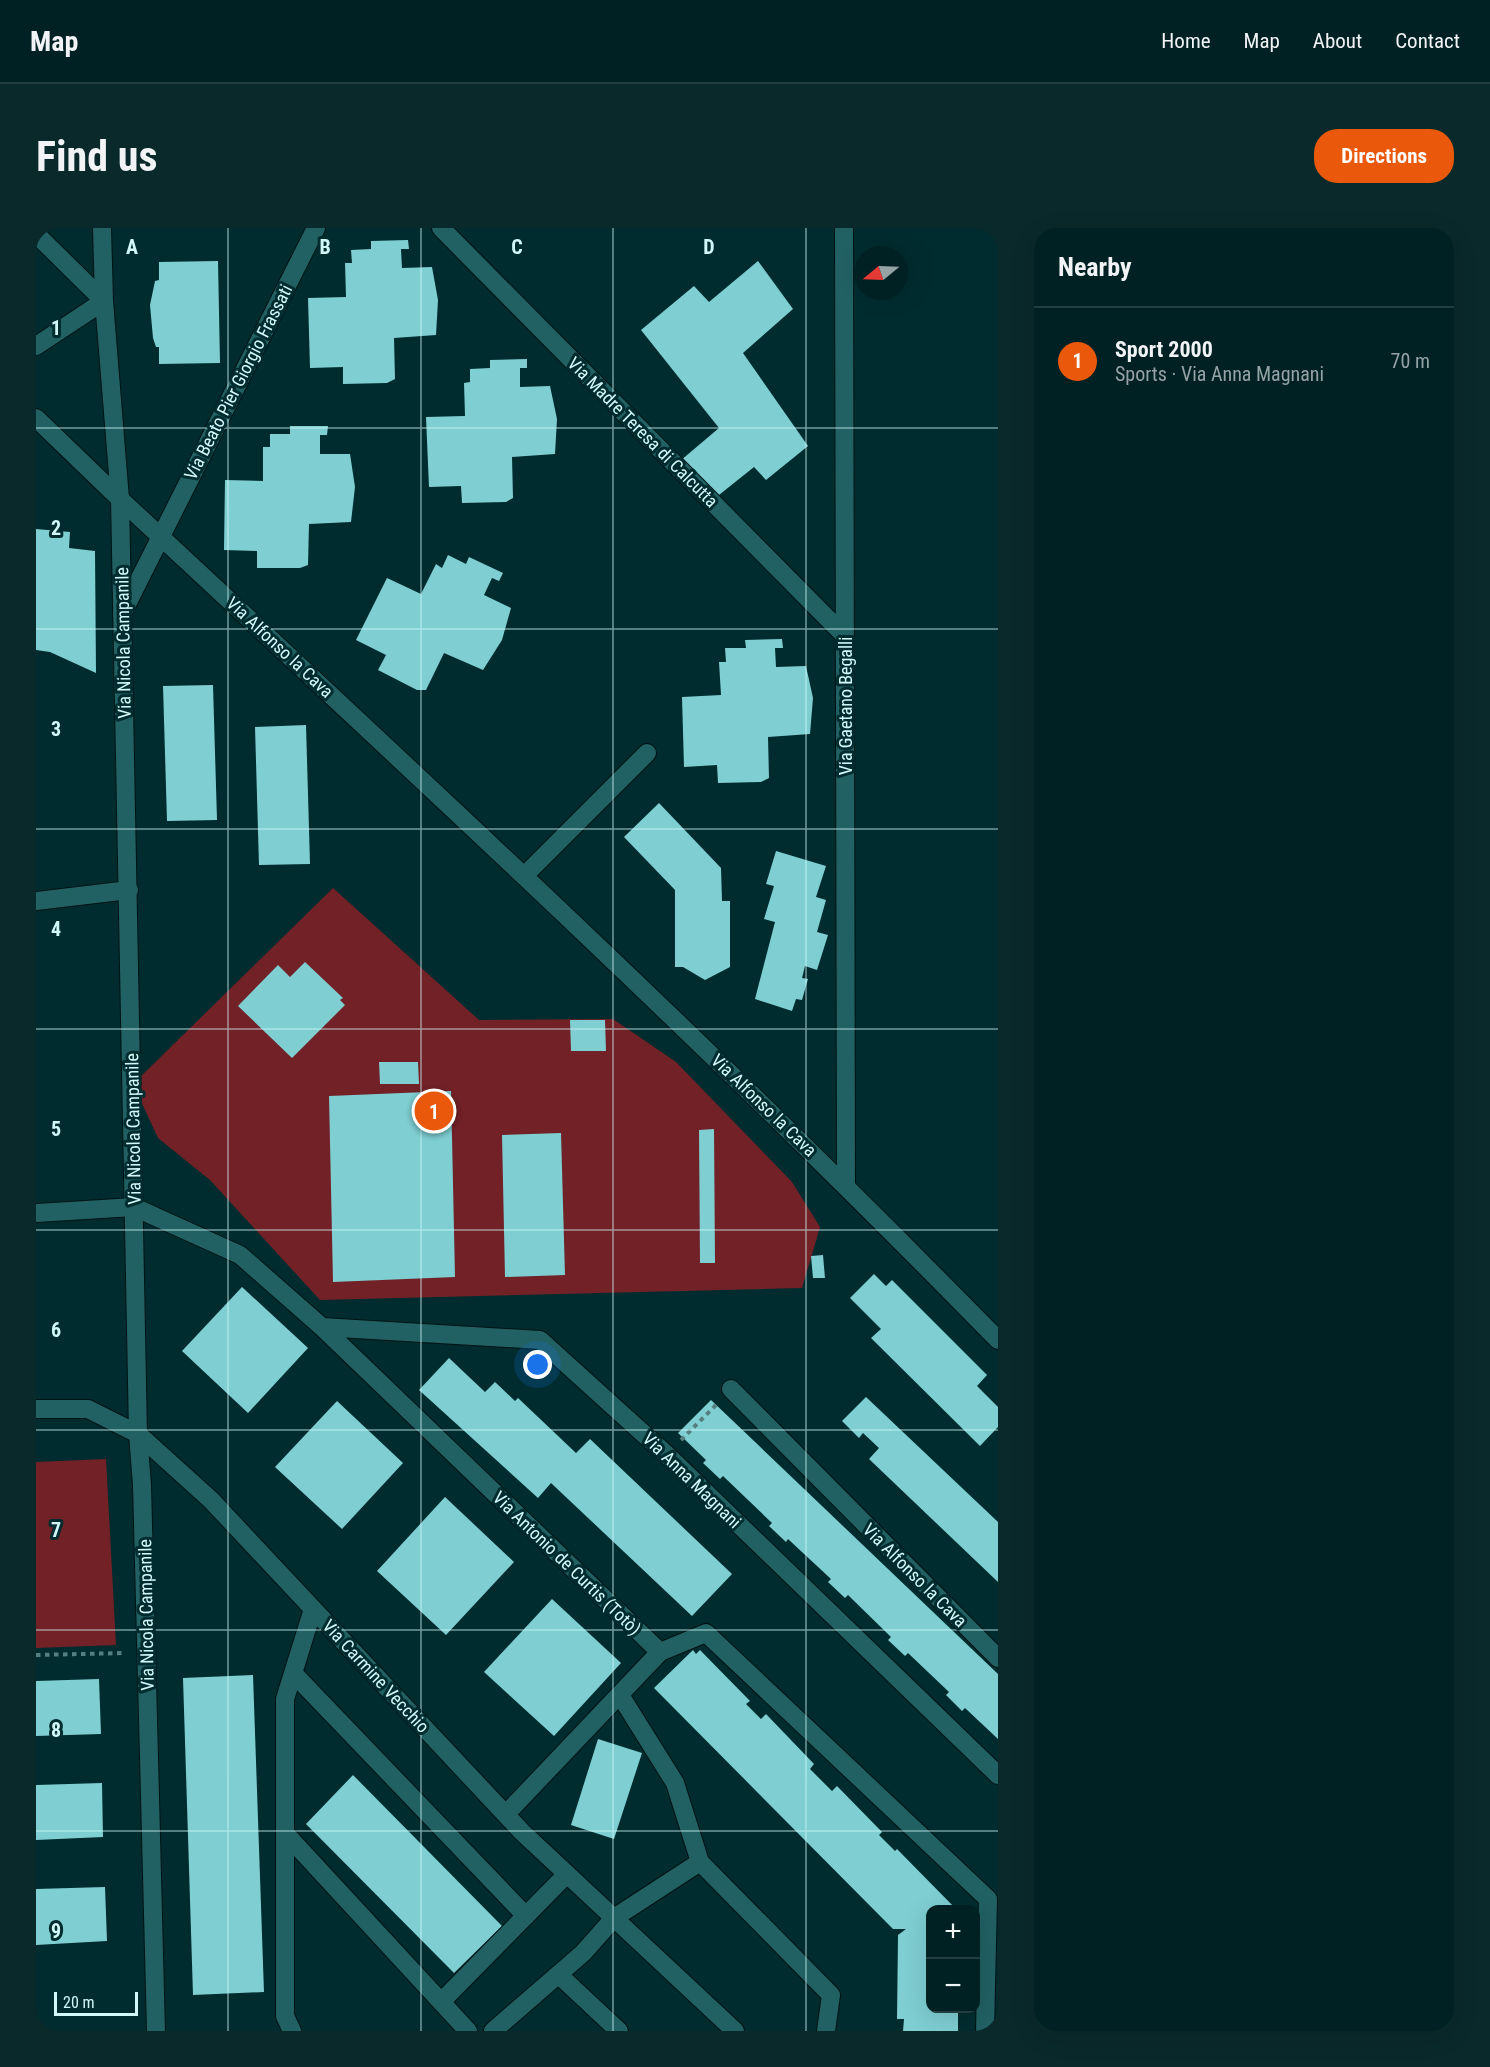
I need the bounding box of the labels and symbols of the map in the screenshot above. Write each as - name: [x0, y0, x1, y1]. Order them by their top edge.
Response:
- text: A: [126, 235, 138, 259]
- text: B: [319, 235, 331, 259]
- text: C: [511, 235, 523, 259]
- text: D: [703, 235, 715, 259]
- north arrow: [854, 246, 908, 300]
- street label: Via Beato Pier Giorgio Frassati: [180, 281, 296, 483]
- text: 1: [51, 316, 61, 340]
- street label: Via Madre Teresa di Calcutta: [564, 353, 722, 511]
- text: 2: [51, 516, 61, 540]
- street label: Via Nicola Campanile: [111, 567, 135, 719]
- street label: Via Alfonso la Cava: [222, 592, 338, 702]
- street label: Via Gaetano Begalli: [835, 637, 856, 775]
- text: 3: [51, 717, 61, 741]
- text: 4: [51, 917, 61, 941]
- street label: Via Alfonso la Cava: [707, 1049, 821, 1161]
- street label: Via Nicola Campanile: [121, 1053, 145, 1205]
- pin: 1: [414, 1088, 454, 1134]
- text: 5: [51, 1117, 61, 1141]
- text: 6: [51, 1318, 61, 1342]
- your location: [523, 1350, 552, 1379]
- street label: Via Anna Magnani: [638, 1428, 746, 1532]
- street label: Via Antonio de Curtis (Totò): [488, 1487, 645, 1640]
- text: 7: [51, 1518, 61, 1542]
- street label: Via Alfonso la Cava: [859, 1519, 971, 1631]
- street label: Via Nicola Campanile: [134, 1539, 158, 1691]
- street label: Via Carmine Vecchio: [318, 1615, 434, 1737]
- text: 8: [51, 1718, 61, 1742]
- text: 9: [51, 1919, 61, 1943]
- scale bar: [54, 1989, 138, 2016]

